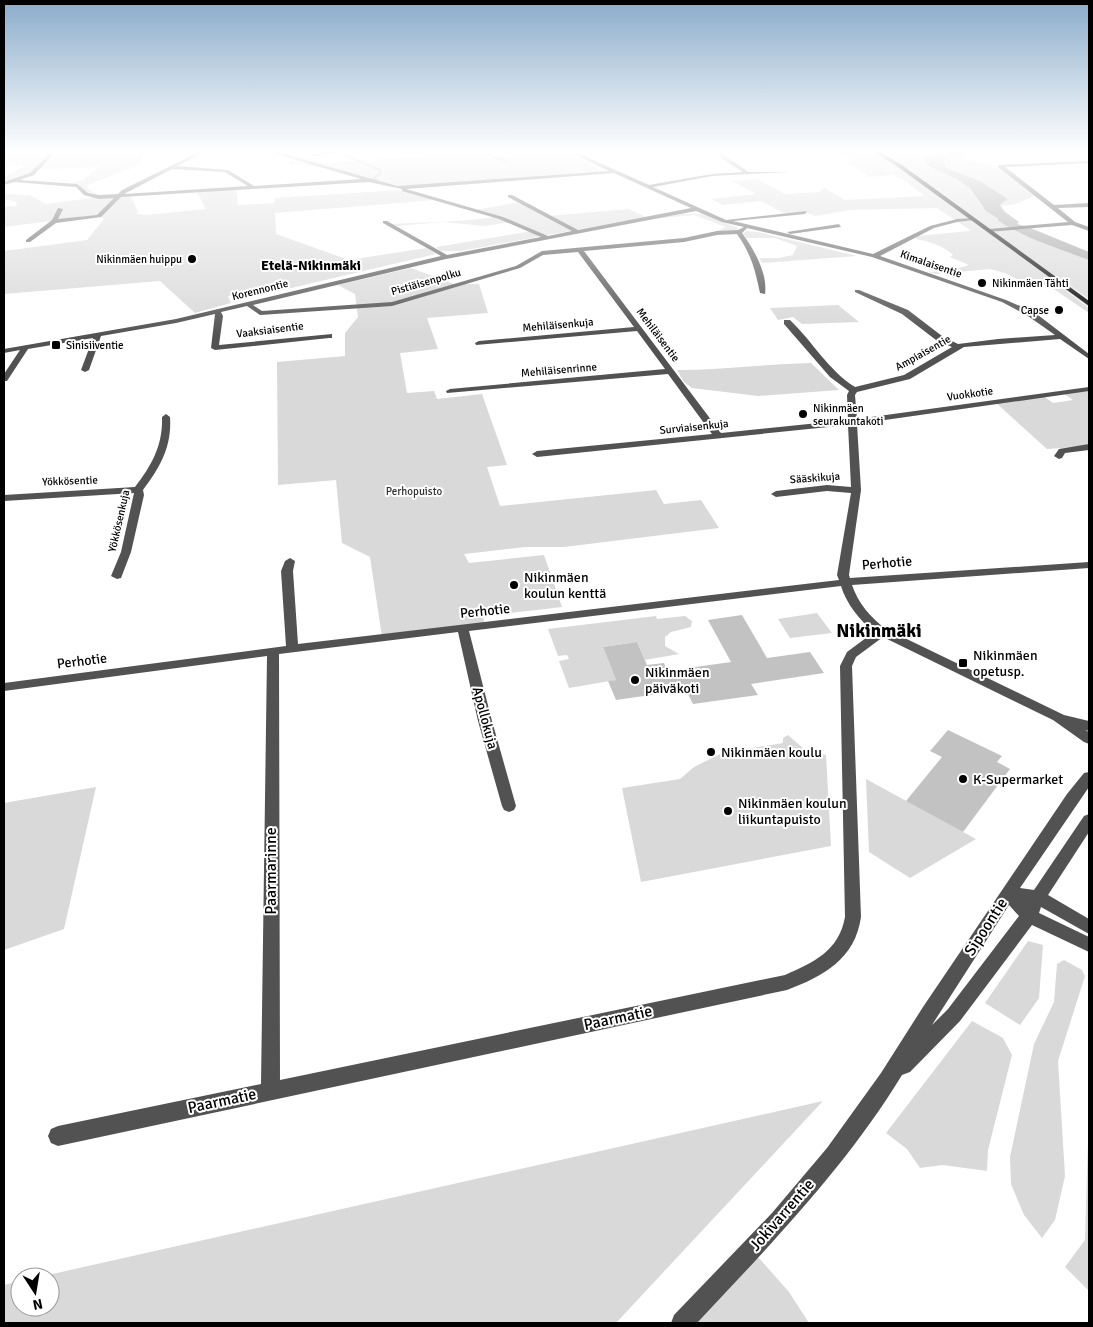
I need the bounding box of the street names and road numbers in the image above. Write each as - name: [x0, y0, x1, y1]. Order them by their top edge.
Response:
- street label: Kimalaisentie: [898, 247, 964, 281]
- street label: Pistiäisenpolku: [390, 266, 462, 298]
- street label: Korennontie: [230, 277, 290, 303]
- street label: Mehiläisentie: [634, 306, 682, 364]
- street label: Mehiläisenkuja: [522, 315, 595, 335]
- street label: Vaaksiaisentie: [236, 319, 304, 341]
- street label: Ampiaisentie: [893, 332, 953, 374]
- street label: Mehiläisenrinne: [520, 360, 598, 380]
- street label: Vuokkotie: [946, 384, 994, 404]
- street label: Surviaisenkuja: [659, 417, 730, 437]
- street label: Sääskikuja: [789, 470, 841, 486]
- street label: Yökkösentie: [42, 474, 98, 488]
- street label: Yökkösenkuja: [106, 488, 133, 553]
- street label: Perhotie: [861, 552, 913, 574]
- street label: Perhotie: [459, 600, 511, 622]
- street label: Perhotie: [56, 649, 108, 673]
- street label: Apollokuja: [469, 685, 501, 751]
- street label: Paarmarinne: [261, 827, 281, 915]
- street label: Sipoontie: [960, 894, 1012, 960]
- street label: Paarmatie: [582, 1001, 654, 1035]
- street label: Paarmatie: [186, 1084, 258, 1118]
- street label: Jokivarrentie: [745, 1175, 819, 1255]

